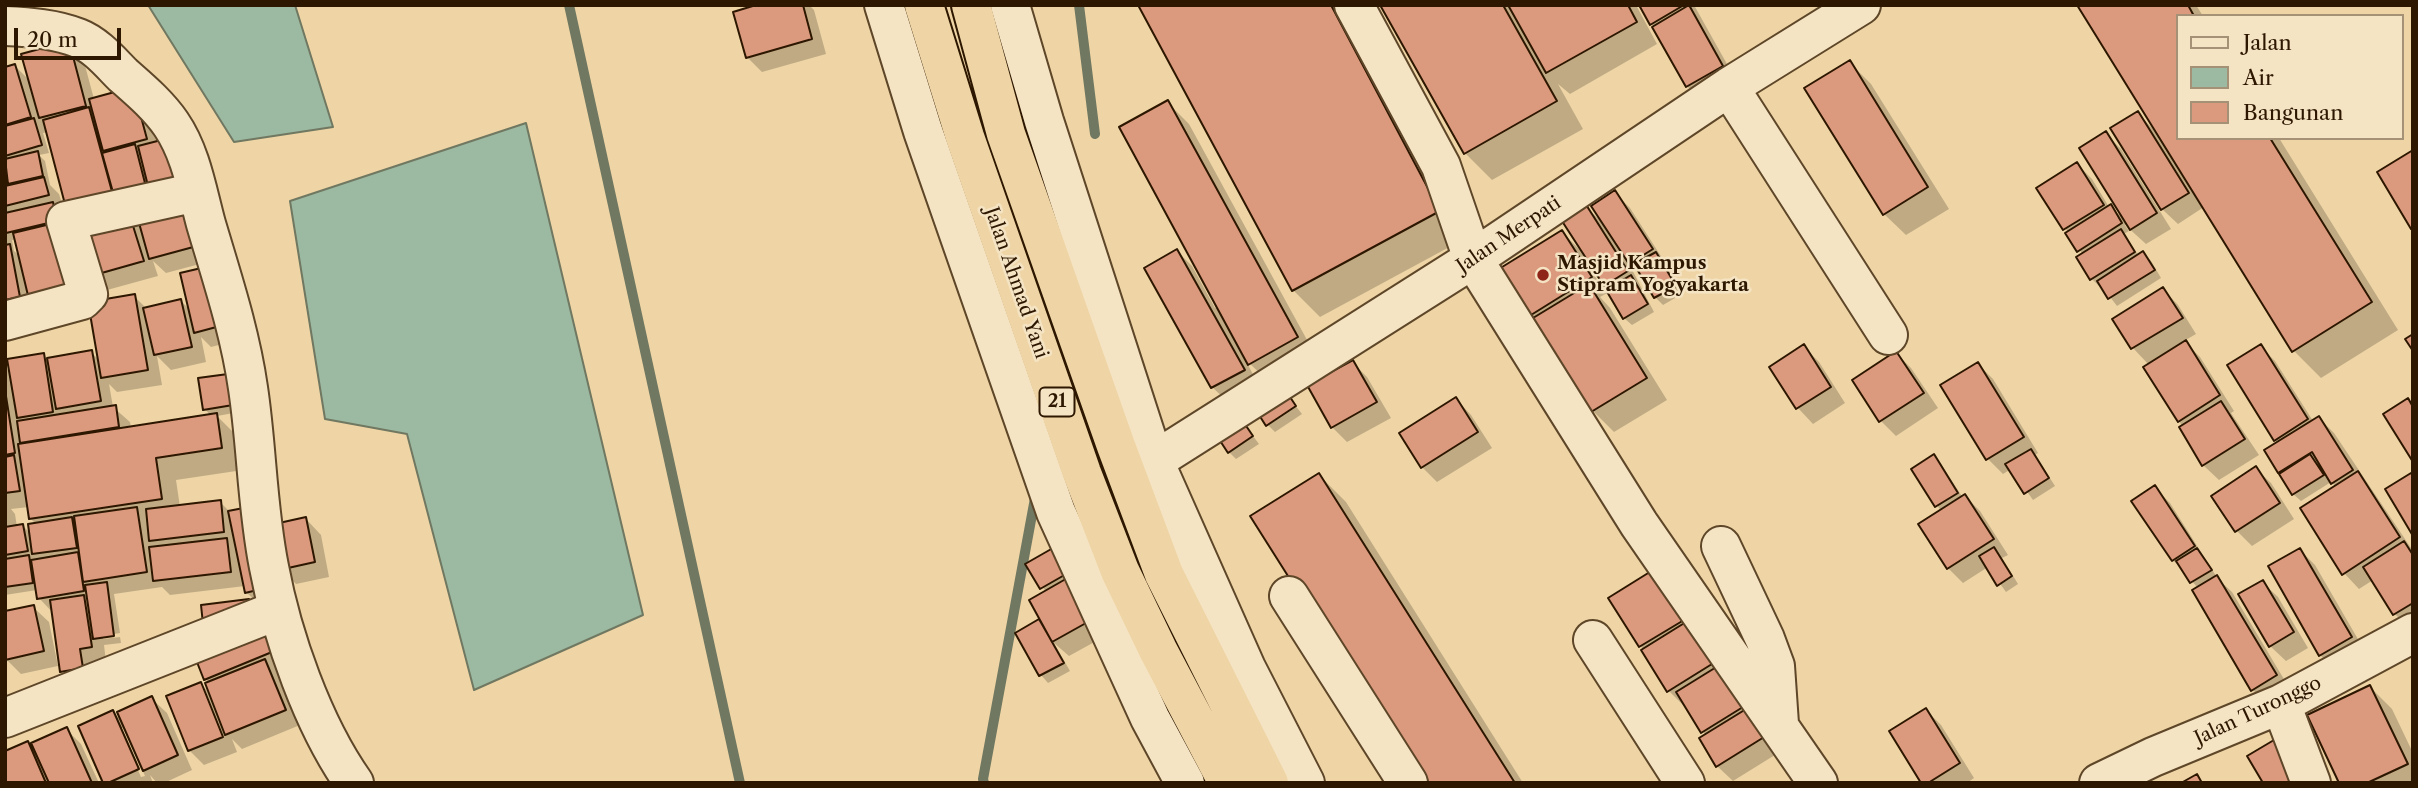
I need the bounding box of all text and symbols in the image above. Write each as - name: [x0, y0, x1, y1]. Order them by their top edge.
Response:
- scale bar: [18, 14, 124, 58]
- legend: [2176, 14, 2404, 140]
- text: 20 m: [27, 27, 78, 52]
- text: Jalan: [2243, 30, 2292, 55]
- text: Air: [2243, 65, 2274, 90]
- text: Bangunan: [2243, 100, 2343, 125]
- street label: Jalan Merpati: [1453, 192, 1565, 278]
- street label: Jalan Ahmad Yani: [979, 204, 1053, 362]
- place label: Masjid Kampus Stipram Yogyakarta: [1557, 253, 1749, 297]
- marker: Masjid Kampus Stipram Yogyakarta: [1535, 267, 1551, 283]
- road number: 21: [1040, 388, 1074, 416]
- street label: Jalan Turonggo: [2191, 672, 2325, 750]

